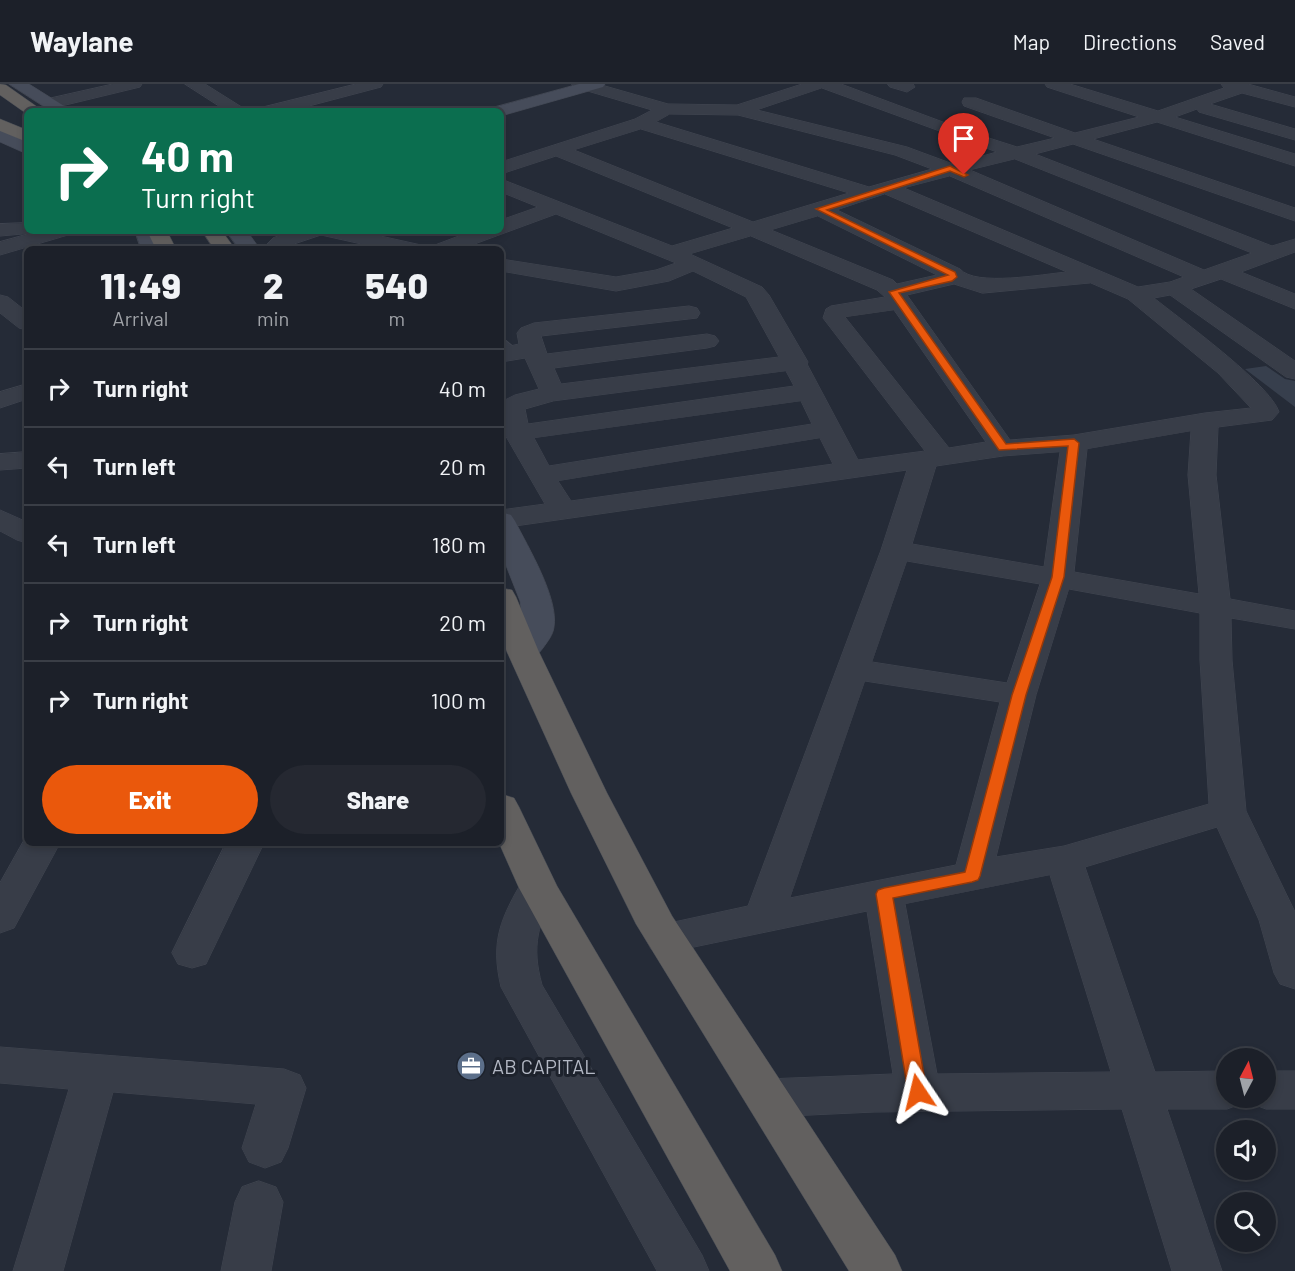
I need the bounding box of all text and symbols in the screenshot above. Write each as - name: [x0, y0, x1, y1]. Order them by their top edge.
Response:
- text: Waylane: [30, 24, 134, 58]
- text: Map: [1013, 29, 1050, 54]
- text: Directions: [1083, 29, 1177, 54]
- text: Saved: [1210, 29, 1265, 54]
- pin: [938, 113, 989, 175]
- icon: arrive: [947, 122, 980, 155]
- text: 40 m: [141, 130, 234, 180]
- icon: right: [42, 132, 120, 210]
- text: Turn right: [141, 181, 255, 213]
- text: 11:49: [100, 263, 181, 306]
- text: 2: [263, 263, 283, 306]
- text: 540: [365, 263, 428, 306]
- text: Arrival: [113, 306, 168, 330]
- text: min: [257, 306, 289, 330]
- text: m: [388, 306, 405, 330]
- icon: right: [42, 372, 75, 405]
- text: Turn right: [93, 375, 188, 401]
- text: 40 m: [439, 375, 486, 401]
- icon: left: [42, 450, 75, 483]
- text: Turn left: [93, 453, 176, 479]
- text: 20 m: [439, 453, 486, 479]
- icon: left: [42, 528, 75, 561]
- text: Turn left: [93, 531, 176, 557]
- text: 180 m: [432, 531, 486, 557]
- icon: right: [42, 606, 75, 639]
- text: Turn right: [93, 609, 188, 635]
- text: 20 m: [439, 609, 486, 635]
- icon: right: [42, 684, 75, 717]
- text: Turn right: [93, 687, 188, 713]
- text: 100 m: [431, 687, 486, 713]
- button: Exit: [42, 765, 258, 834]
- button: Share: [270, 765, 486, 834]
- north arrow: [1216, 1048, 1276, 1108]
- map controls: [1216, 1048, 1276, 1252]
- office icon: AB CAPITAL: [455, 1050, 487, 1082]
- place label: AB CAPITAL: [492, 1054, 596, 1078]
- position arrow: [886, 1060, 950, 1124]
- button: sound: [1216, 1120, 1276, 1180]
- button: search: [1216, 1192, 1276, 1252]

